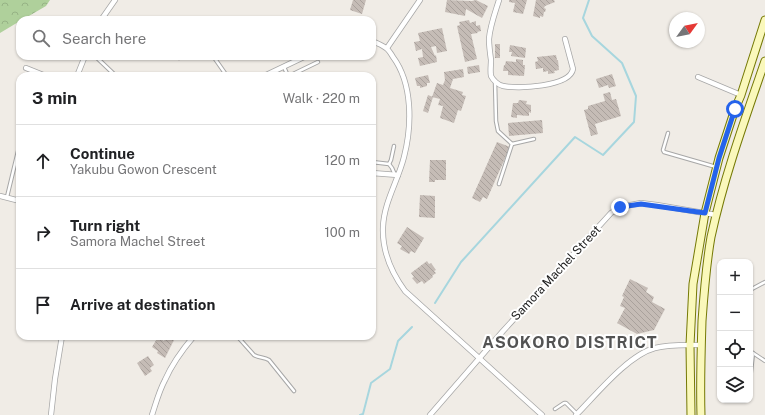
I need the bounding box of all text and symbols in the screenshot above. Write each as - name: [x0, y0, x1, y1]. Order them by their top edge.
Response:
- north arrow: [669, 12, 705, 48]
- search box: [16, 16, 376, 60]
- icon: search: [30, 27, 52, 49]
- text: Search here: [62, 30, 146, 47]
- text: 3 min: [32, 88, 77, 108]
- text: Walk · 220 m: [283, 91, 360, 106]
- route start: [726, 100, 744, 118]
- text: Continue: [70, 145, 135, 162]
- icon: ahead: [32, 150, 54, 172]
- text: 120 m: [325, 153, 360, 168]
- text: Yakubu Gowon Crescent: [70, 162, 217, 177]
- route end: [611, 198, 629, 216]
- text: Turn right: [70, 217, 140, 234]
- icon: right: [32, 222, 54, 244]
- street label: Samora Machel Street: [508, 222, 604, 323]
- text: 100 m: [324, 225, 360, 240]
- text: Samora Machel Street: [70, 234, 205, 249]
- map controls: [717, 259, 753, 403]
- button: +: [717, 259, 753, 295]
- icon: arrive: [32, 294, 54, 316]
- button: −: [717, 295, 753, 331]
- text: Arrive at destination: [70, 296, 215, 313]
- button: locate: [717, 331, 753, 367]
- district label: ASOKORO DISTRICT: [482, 333, 658, 352]
- button: layers: [717, 367, 753, 403]

